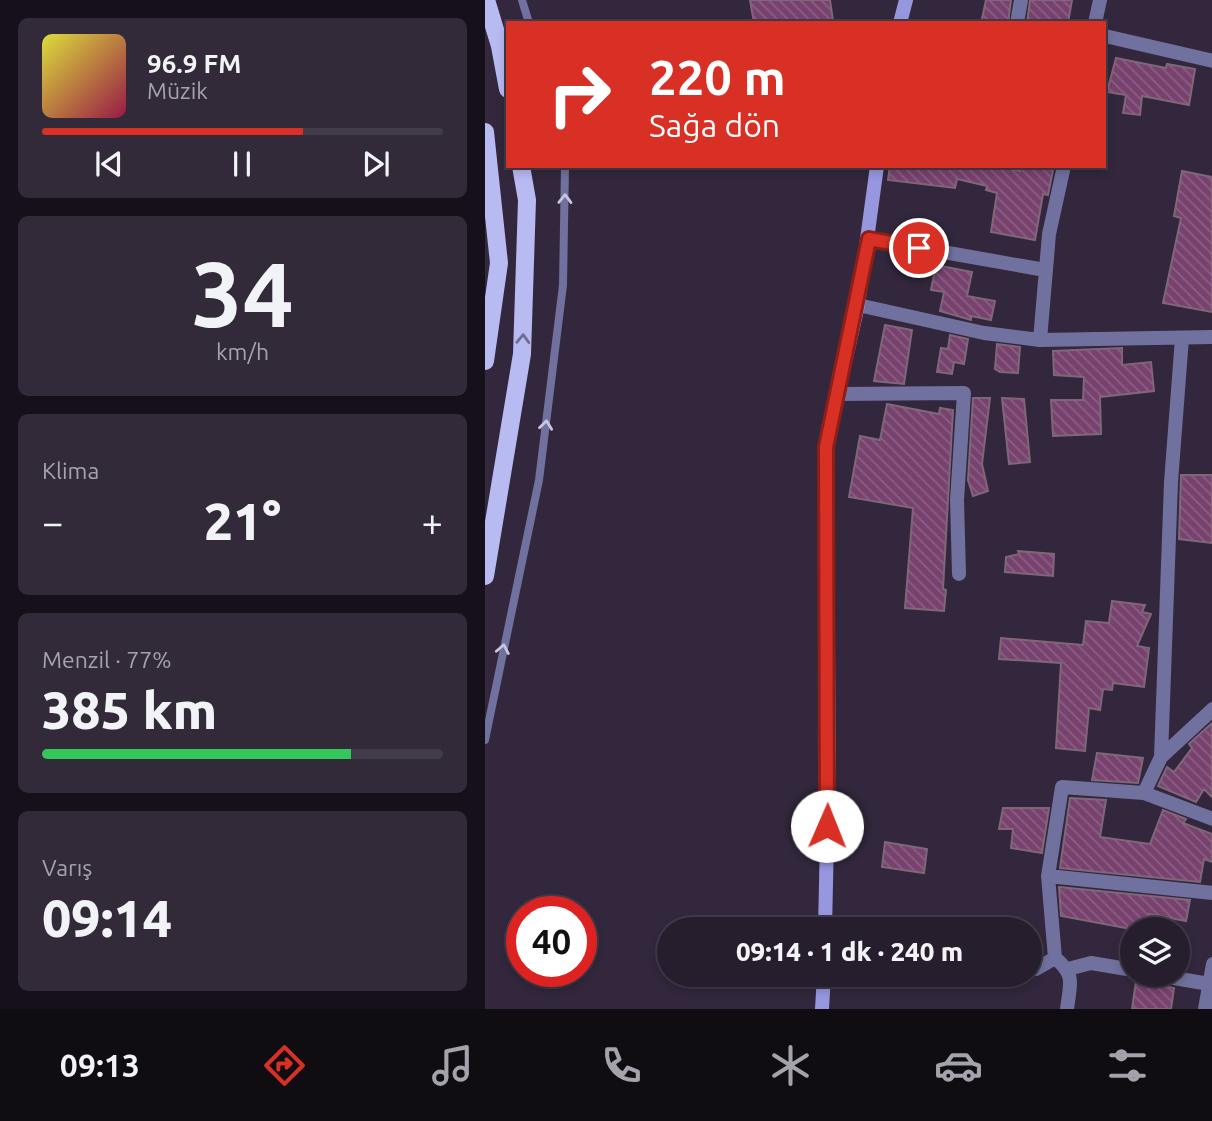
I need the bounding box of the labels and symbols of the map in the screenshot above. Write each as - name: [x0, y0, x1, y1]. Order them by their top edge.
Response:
- one-way arrow: [557, 193, 572, 204]
- pin: [889, 218, 949, 278]
- one-way arrow: [515, 333, 530, 344]
- one-way arrow: [538, 420, 553, 431]
- one-way arrow: [495, 643, 510, 655]
- position arrow: [790, 789, 864, 863]
- speed limit sign: 40: [506, 896, 597, 987]

